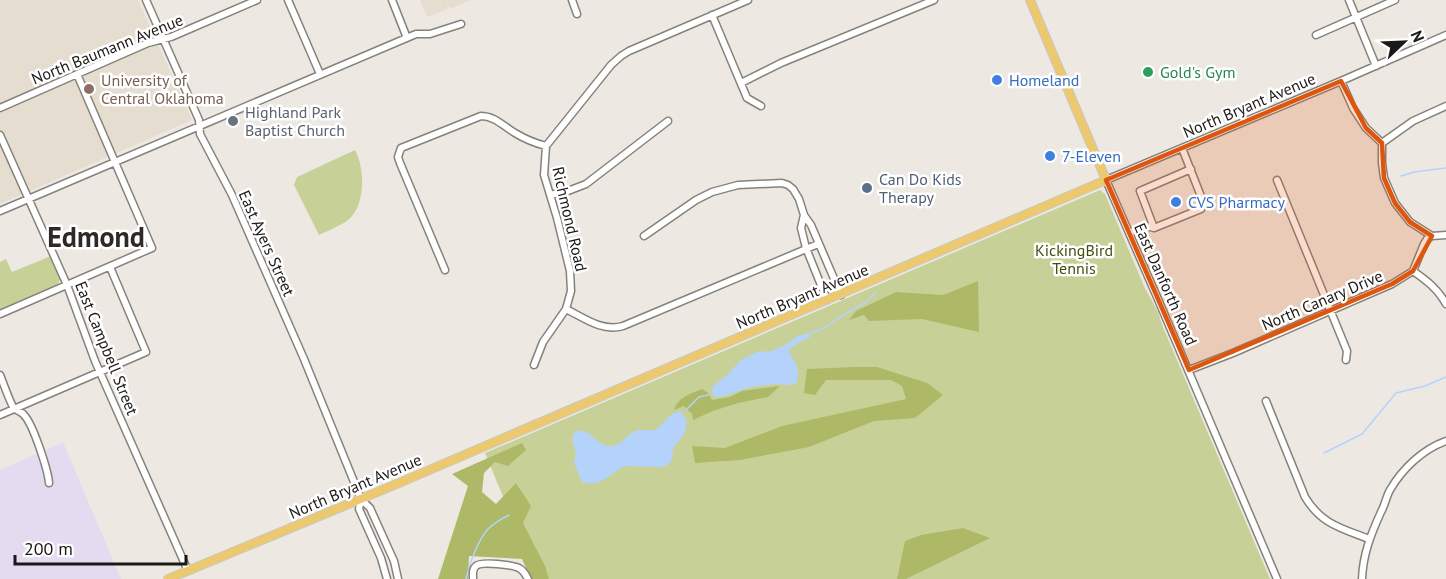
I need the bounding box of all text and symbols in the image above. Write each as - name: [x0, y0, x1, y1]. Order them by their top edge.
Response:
- street label: North Baumann Avenue: [28, 9, 186, 89]
- north arrow: [1374, 12, 1434, 72]
- text: N: [1407, 27, 1429, 45]
- place label: Gold's Gym: [1160, 62, 1235, 82]
- marker: Gold's Gym: [1141, 65, 1155, 79]
- street label: North Bryant Avenue: [1180, 68, 1318, 142]
- place label: University of Central Oklahoma: [101, 70, 224, 108]
- place label: Homeland: [1009, 70, 1079, 90]
- marker: Homeland: [990, 73, 1004, 87]
- marker: University of Central Oklahoma: [82, 82, 96, 96]
- place label: Highland Park Baptist Church: [245, 102, 345, 140]
- marker: Highland Park Baptist Church: [226, 114, 240, 128]
- place label: 7-Eleven: [1062, 146, 1121, 166]
- marker: 7-Eleven: [1043, 149, 1057, 163]
- street label: Richmond Road: [548, 165, 592, 273]
- place label: Can Do Kids Therapy: [879, 169, 962, 207]
- marker: Can Do Kids Therapy: [860, 181, 874, 195]
- street label: East Ayers Street: [235, 187, 300, 300]
- place label: CVS Pharmacy: [1188, 192, 1286, 212]
- marker: CVS Pharmacy: [1169, 195, 1183, 209]
- district label: Edmond: [47, 218, 145, 255]
- street label: East Danforth Road: [1130, 220, 1202, 348]
- park label: KickingBird Tennis: [1035, 240, 1113, 278]
- street label: North Bryant Avenue: [733, 259, 871, 333]
- street label: North Canary Drive: [1258, 265, 1386, 335]
- street label: East Campbell Street: [71, 278, 143, 418]
- street label: North Bryant Avenue: [286, 449, 424, 523]
- scale bar: [15, 528, 186, 566]
- text: 200 m: [24, 537, 73, 560]

